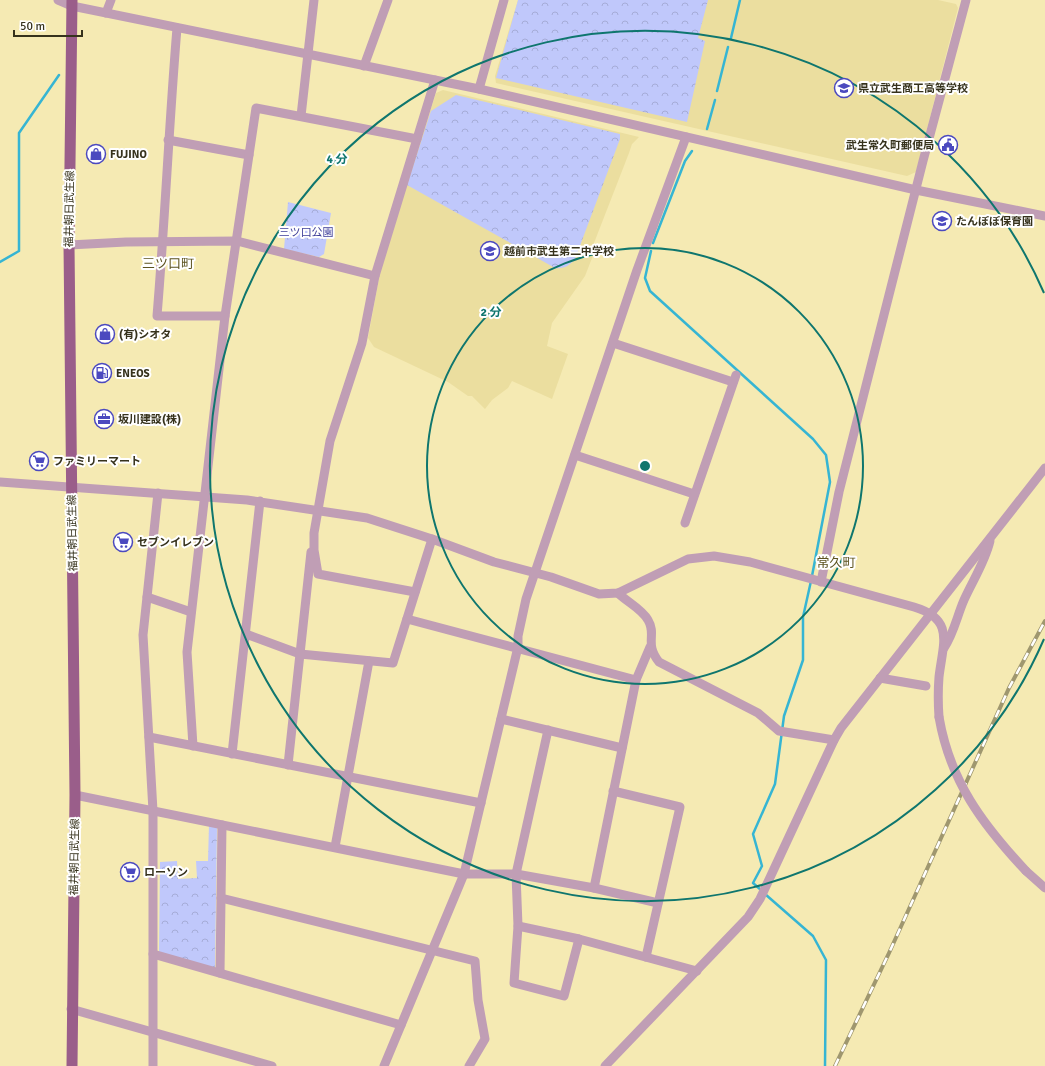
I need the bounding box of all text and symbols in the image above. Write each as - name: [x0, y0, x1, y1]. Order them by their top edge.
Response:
- scale bar: [14, 12, 82, 38]
- text: 50 m: [20, 19, 45, 34]
- school or university icon: 県立武生商工高等学校: [833, 77, 855, 99]
- place label: 県立武生商工高等学校: [858, 82, 968, 95]
- public building icon: 武生常久町郵便局: [937, 134, 959, 156]
- place label: 武生常久町郵便局: [846, 139, 934, 152]
- shop icon: FUJINO: [85, 143, 107, 165]
- place label: FUJINO: [110, 148, 147, 161]
- text: 4 分: [326, 152, 348, 167]
- street label: 福井朝日武生線: [62, 170, 77, 248]
- school or university icon: たんぽぽ保育園: [931, 210, 953, 232]
- place label: たんぽぽ保育園: [956, 215, 1033, 228]
- park label: 三ツ口公園: [279, 226, 334, 239]
- school or university icon: 越前市武生第二中学校: [479, 240, 501, 262]
- place label: 越前市武生第二中学校: [504, 245, 614, 258]
- district label: 三ツ口町: [142, 256, 194, 272]
- text: 2 分: [480, 305, 502, 320]
- shop icon: (有)シオタ: [94, 323, 116, 345]
- place label: (有)シオタ: [119, 328, 171, 341]
- fuel station icon: ENEOS: [91, 362, 113, 384]
- place label: ENEOS: [116, 367, 150, 380]
- office icon: 坂川建設(株): [93, 408, 115, 430]
- place label: 坂川建設(株): [118, 413, 181, 426]
- supermarket icon: ファミリーマート: [28, 450, 50, 472]
- place label: ファミリーマート: [53, 455, 141, 468]
- centre of rings: [638, 459, 652, 473]
- street label: 福井朝日武生線: [65, 494, 80, 572]
- supermarket icon: セブンイレブン: [112, 531, 134, 553]
- place label: セブンイレブン: [137, 536, 214, 549]
- district label: 常久町: [816, 555, 856, 571]
- street label: 福井朝日武生線: [67, 818, 82, 896]
- supermarket icon: ローソン: [119, 861, 141, 883]
- place label: ローソン: [144, 866, 188, 879]

